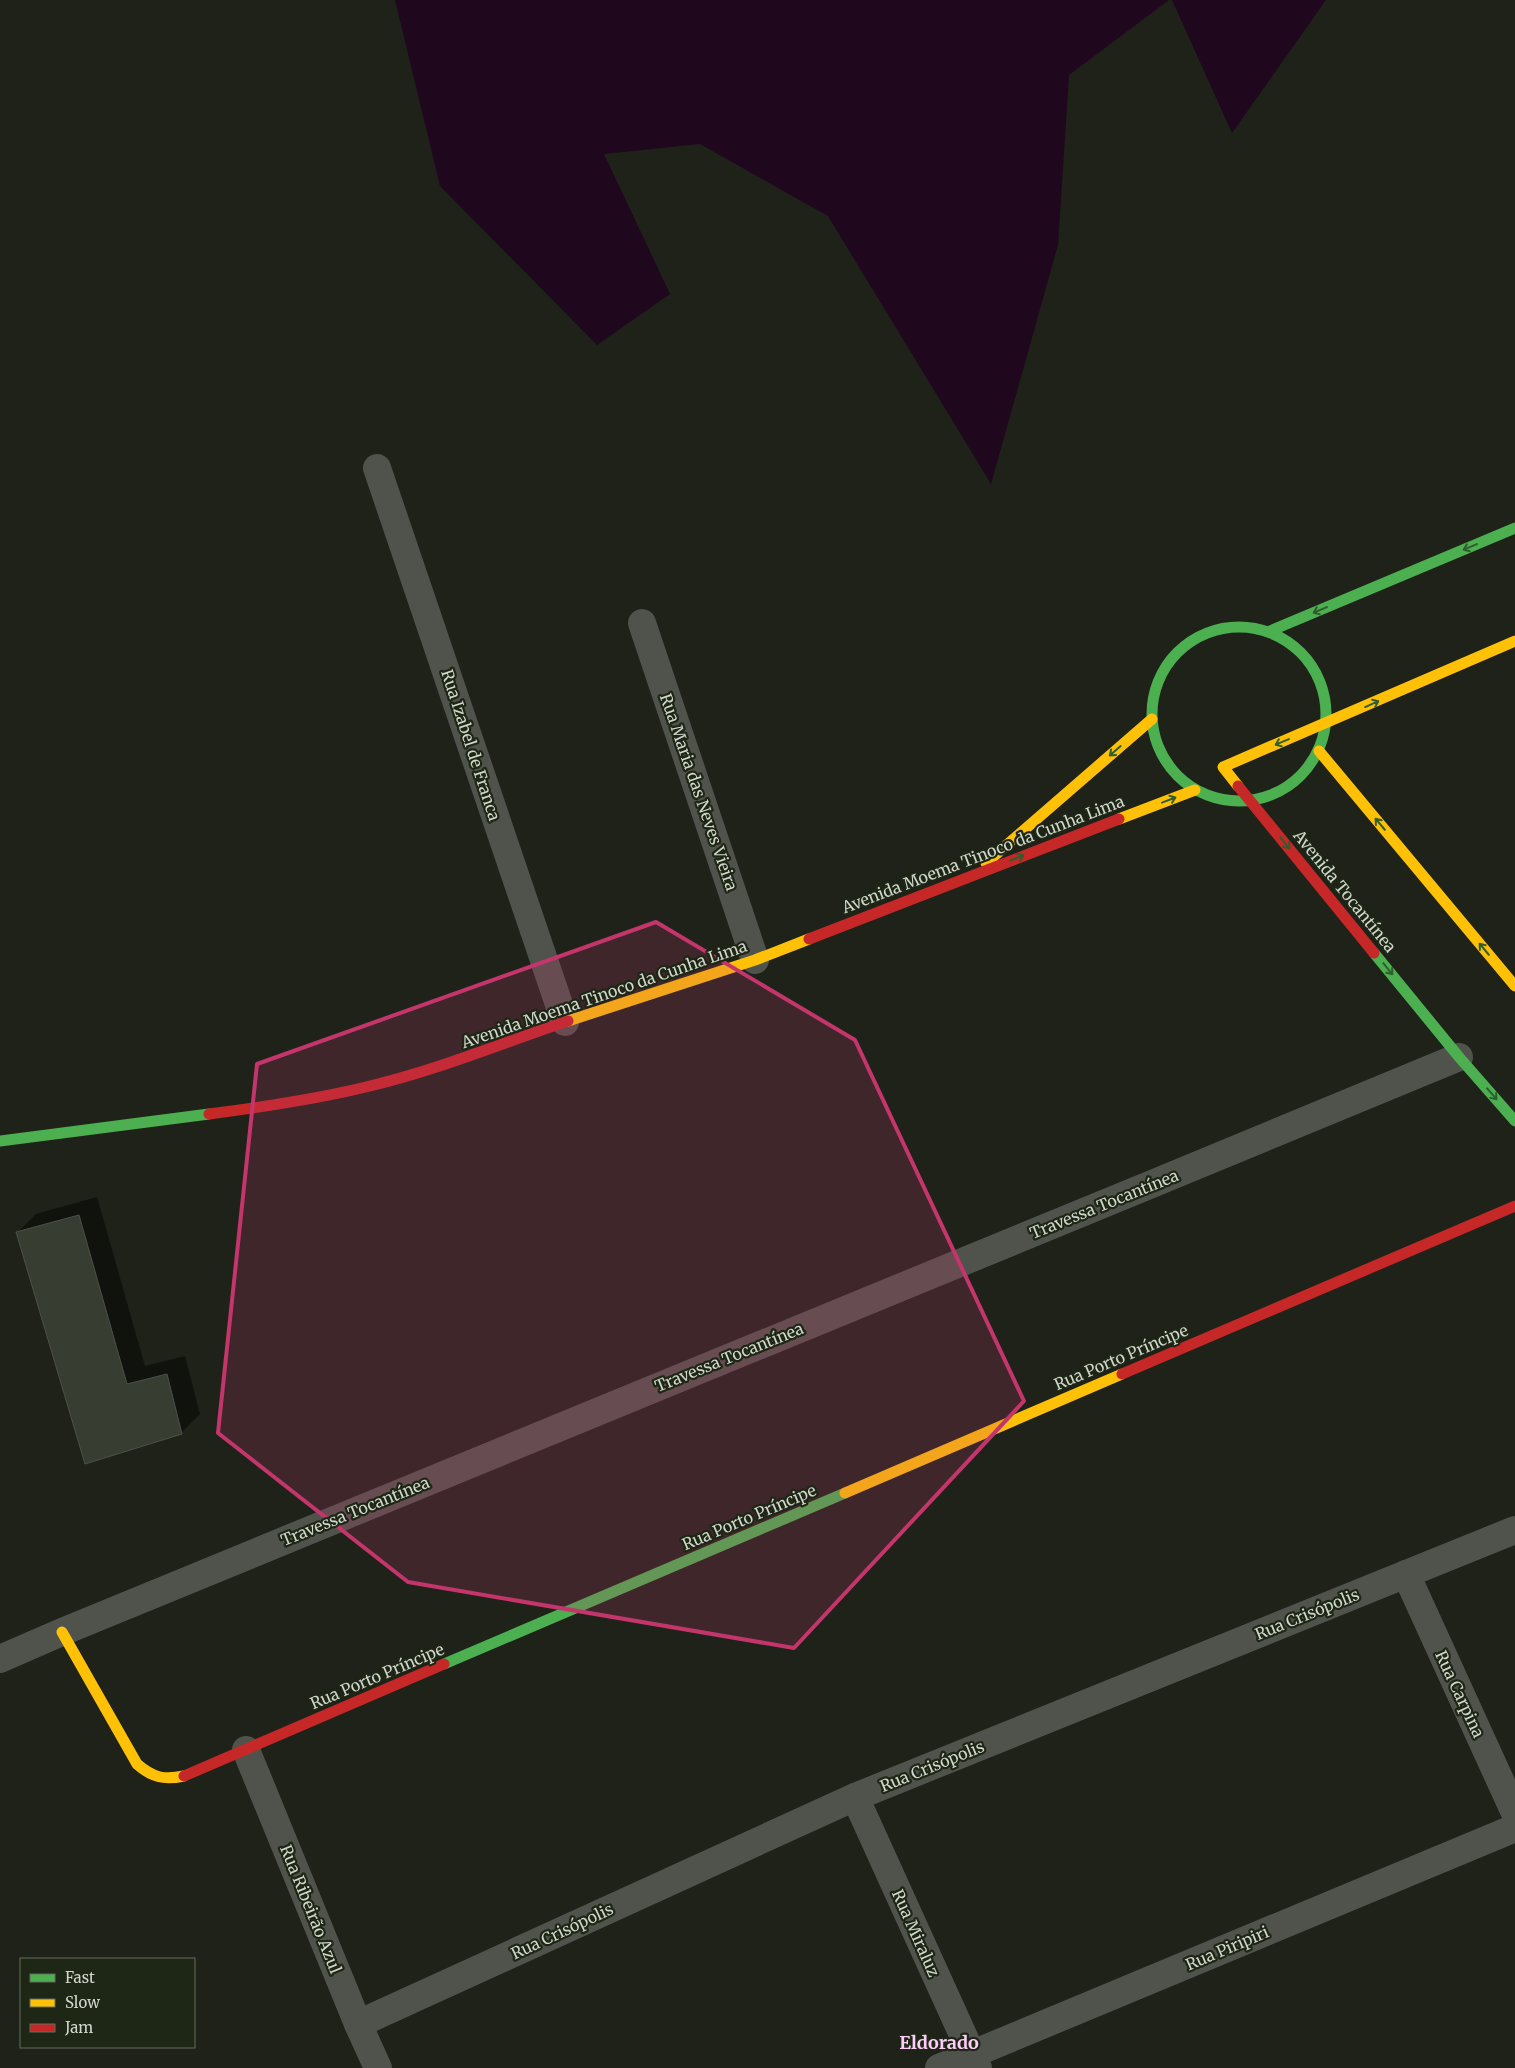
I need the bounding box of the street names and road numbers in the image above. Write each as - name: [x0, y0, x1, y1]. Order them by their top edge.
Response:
- street label: Rua Izabel de Franca: [437, 667, 505, 824]
- street label: Rua Maria das Neves Vieira: [656, 691, 742, 894]
- street label: Avenida Moema Tinoco da Cunha Lima: [838, 791, 1127, 918]
- street label: Avenida Tocantínea: [1289, 825, 1401, 957]
- street label: Avenida Moema Tinoco da Cunha Lima: [458, 935, 750, 1053]
- street label: Travessa Tocantínea: [1027, 1165, 1182, 1243]
- street label: Travessa Tocantínea: [652, 1318, 807, 1396]
- street label: Rua Porto Príncipe: [1051, 1320, 1191, 1394]
- street label: Travessa Tocantínea: [278, 1472, 433, 1550]
- street label: Rua Porto Príncipe: [679, 1480, 819, 1554]
- street label: Rua Crisópolis: [1252, 1584, 1362, 1644]
- street label: Rua Porto Príncipe: [307, 1639, 447, 1713]
- street label: Rua Carpina: [1431, 1647, 1489, 1741]
- street label: Rua Crisópolis: [877, 1736, 987, 1796]
- street label: Rua Ribeirão Azul: [276, 1842, 346, 1976]
- street label: Rua Miraluz: [888, 1886, 944, 1980]
- street label: Rua Crisópolis: [508, 1898, 617, 1963]
- street label: Rua Piripiri: [1182, 1922, 1272, 1974]

